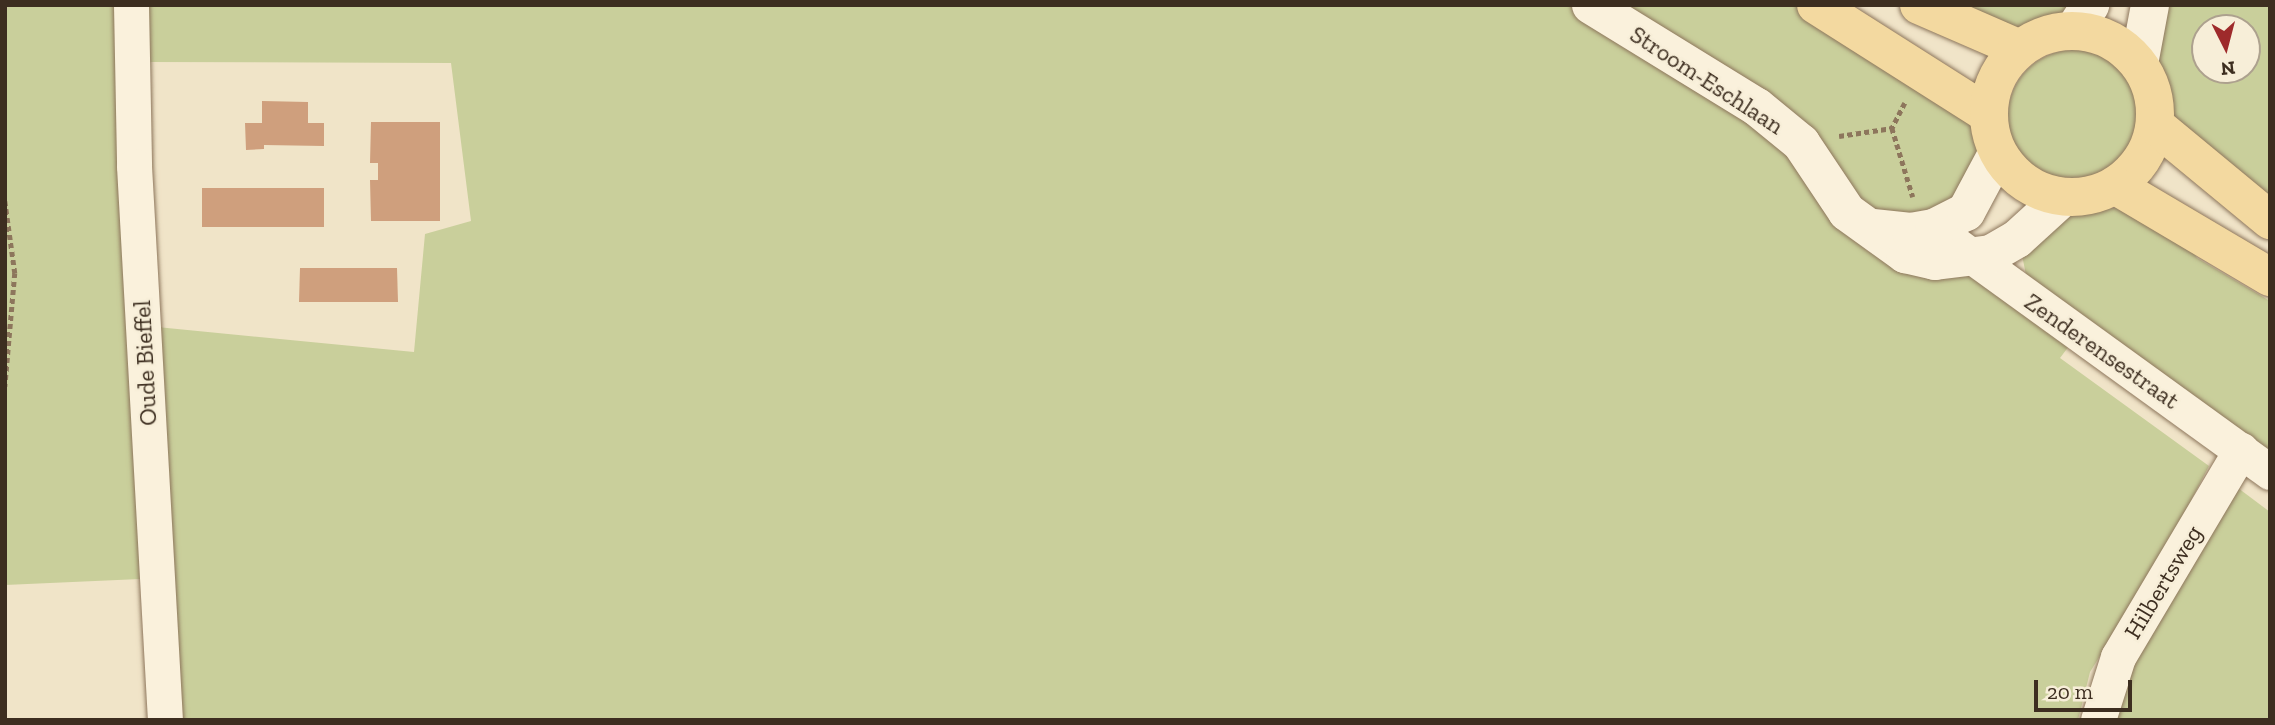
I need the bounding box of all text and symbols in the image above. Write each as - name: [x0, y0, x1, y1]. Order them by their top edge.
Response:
- north arrow: [2191, 14, 2261, 84]
- street label: Stroom-Eschlaan: [1625, 20, 1789, 140]
- text: N: [2220, 56, 2236, 81]
- street label: Zenderensestraat: [2019, 287, 2185, 415]
- street label: Oude Bieffel: [127, 300, 163, 426]
- street label: Hilbertsweg: [2118, 520, 2208, 644]
- scale bar: [2037, 666, 2135, 710]
- text: 20 m: [2047, 679, 2093, 704]

